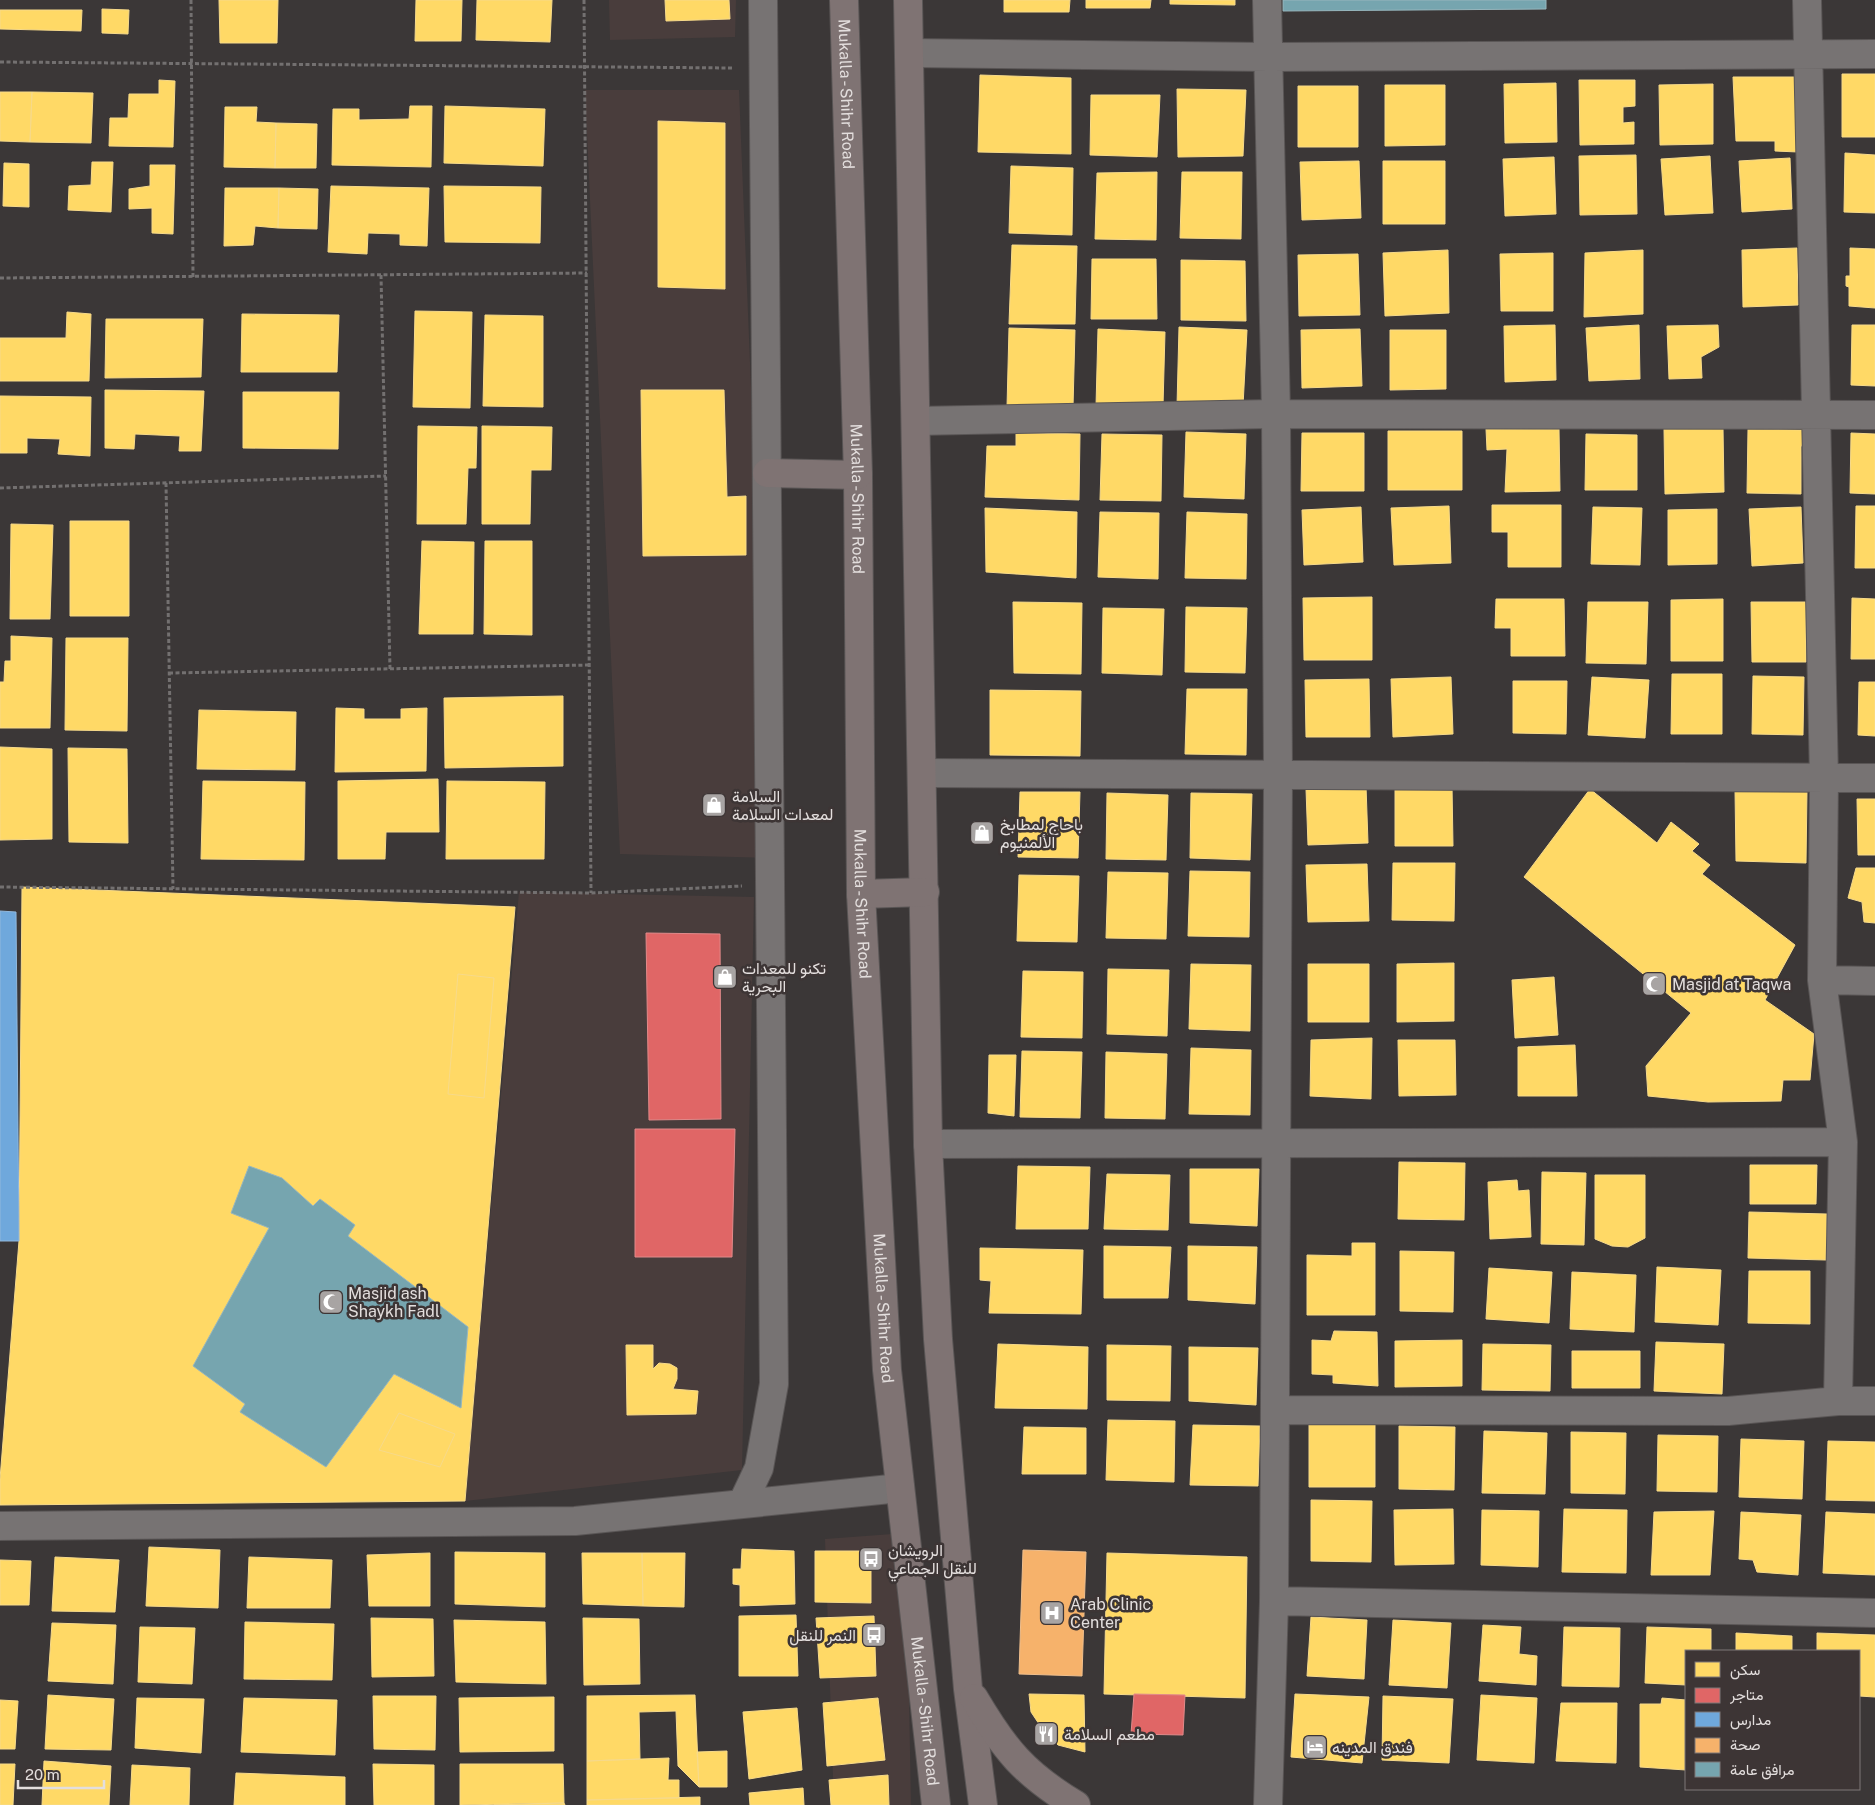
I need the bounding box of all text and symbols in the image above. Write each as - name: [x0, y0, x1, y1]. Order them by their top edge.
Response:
- street label: Mukalla - Shihr Road: [835, 19, 858, 169]
- street label: Mukalla - Shihr Road: [846, 423, 868, 574]
- place label: السلامة لمعدات السلامة: [732, 787, 833, 824]
- shop icon: السلامة لمعدات السلامة: [701, 792, 727, 818]
- place label: باحاج لمطابخ الألمنيوم: [1000, 815, 1083, 853]
- shop icon: باحاج لمطابخ الألمنيوم: [969, 820, 995, 846]
- street label: Mukalla - Shihr Road: [851, 829, 875, 979]
- place label: تكنو للمعدات البحرية: [742, 959, 826, 997]
- shop icon: تكنو للمعدات البحرية: [712, 964, 738, 990]
- mosque icon: Masjid at Taqwa: [1641, 971, 1667, 997]
- place label: Masjid at Taqwa: [1672, 975, 1791, 994]
- street label: Mukalla - Shihr Road: [870, 1233, 897, 1384]
- place label: Masjid ash Shaykh Fadl: [348, 1284, 440, 1321]
- mosque icon: Masjid ash Shaykh Fadl: [318, 1289, 344, 1315]
- place label: الرويشان للنقل الجماعي: [888, 1541, 977, 1582]
- bus stop icon: الرويشان للنقل الجماعي: [858, 1546, 884, 1572]
- place label: Arab Clinic Center: [1070, 1595, 1151, 1632]
- hospital icon: Arab Clinic Center: [1039, 1600, 1065, 1626]
- bus stop icon: النمر للنقل: [861, 1622, 887, 1648]
- place label: النمر للنقل: [789, 1626, 856, 1646]
- street label: Mukalla - Shihr Road: [907, 1635, 943, 1787]
- legend: [1685, 1650, 1860, 1790]
- text: سكن: [1730, 1661, 1760, 1680]
- text: متاجر: [1729, 1686, 1764, 1704]
- text: مدارس: [1730, 1711, 1771, 1730]
- restaurant icon: مطعم السلامة: [1033, 1721, 1059, 1747]
- place label: مطعم السلامة: [1064, 1725, 1155, 1745]
- hotel icon: فندق المدينه: [1302, 1734, 1328, 1760]
- text: صحة: [1730, 1736, 1761, 1753]
- place label: فندق المدينه: [1332, 1738, 1413, 1757]
- scale bar: [18, 1758, 104, 1790]
- text: مرافق عامة: [1730, 1761, 1795, 1780]
- text: 20 m: [25, 1766, 60, 1783]

